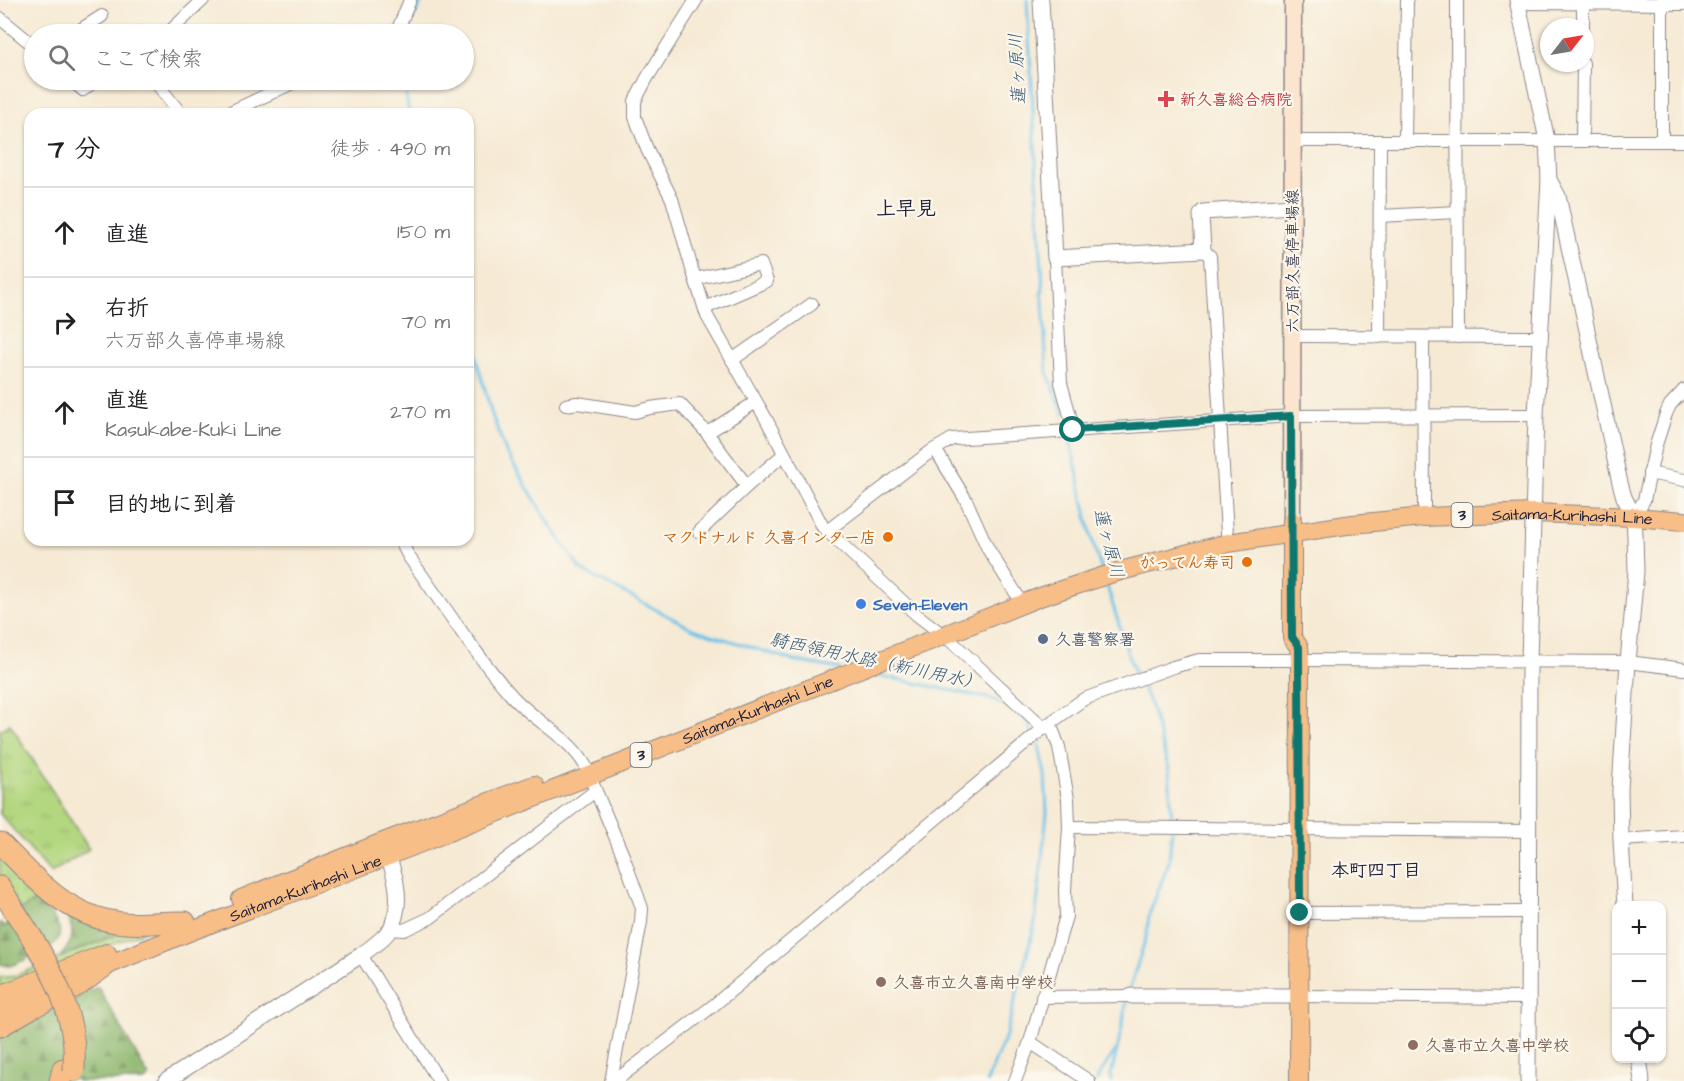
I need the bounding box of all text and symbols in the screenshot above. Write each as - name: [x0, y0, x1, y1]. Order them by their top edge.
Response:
- north arrow: [1540, 18, 1594, 72]
- search box: [24, 24, 474, 90]
- water label: 蓮ヶ原川: [1003, 32, 1032, 106]
- icon: search: [45, 41, 78, 74]
- text: ここで検索: [93, 44, 203, 75]
- place label: 新久喜総合病院: [1180, 89, 1292, 111]
- marker: 新久喜総合病院: [1157, 90, 1175, 108]
- text: 7 分: [48, 131, 100, 167]
- text: 徒歩 · 490 m: [330, 135, 450, 163]
- street label: 六万部久喜停車場線: [1282, 189, 1304, 333]
- district label: 上早見: [876, 195, 936, 223]
- icon: ahead: [48, 216, 81, 249]
- text: 150 m: [397, 218, 450, 246]
- text: 直進: [105, 219, 149, 250]
- text: 右折: [105, 293, 149, 324]
- icon: right: [48, 306, 81, 339]
- text: 70 m: [402, 308, 450, 336]
- text: 六万部久喜停車場線: [105, 327, 285, 355]
- text: 直進: [105, 385, 149, 416]
- icon: ahead: [48, 396, 81, 429]
- text: 270 m: [390, 398, 450, 426]
- text: Kasukabe-Kuki Line: [105, 416, 281, 444]
- route start: [1059, 416, 1085, 442]
- icon: arrive: [48, 486, 81, 519]
- text: 目的地に到着: [105, 489, 237, 520]
- road number: 3: [1452, 503, 1472, 527]
- street label: Saitama-Kurihashi Line: [1491, 503, 1654, 530]
- water label: 蓮ヶ原川: [1087, 505, 1130, 581]
- place label: マクドナルド 久喜インター店: [662, 527, 876, 549]
- marker: マクドナルド 久喜インター店: [881, 530, 895, 544]
- place label: がってん寿司: [1139, 552, 1235, 574]
- marker: がってん寿司: [1240, 555, 1254, 569]
- place label: Seven-Eleven: [872, 594, 967, 616]
- marker: Seven-Eleven: [854, 597, 868, 611]
- water label: 騎西領用水路（新川用水）: [768, 627, 984, 696]
- place label: 久喜警察署: [1055, 629, 1135, 651]
- marker: 久喜警察署: [1036, 632, 1050, 646]
- street label: Saitama-Kurihashi Line: [679, 670, 837, 750]
- road number: 3: [630, 743, 652, 767]
- street label: Saitama-Kurihashi Line: [226, 849, 385, 928]
- district label: 本町四丁目: [1331, 858, 1421, 883]
- route end: [1286, 899, 1312, 925]
- map controls: [1612, 901, 1666, 1063]
- button: +: [1612, 901, 1666, 955]
- button: −: [1612, 955, 1666, 1009]
- place label: 久喜市立久喜南中学校: [893, 972, 1053, 994]
- marker: 久喜市立久喜南中学校: [874, 975, 888, 989]
- button: locate: [1612, 1009, 1666, 1063]
- place label: 久喜市立久喜中学校: [1425, 1035, 1569, 1057]
- marker: 久喜市立久喜中学校: [1406, 1038, 1420, 1052]

